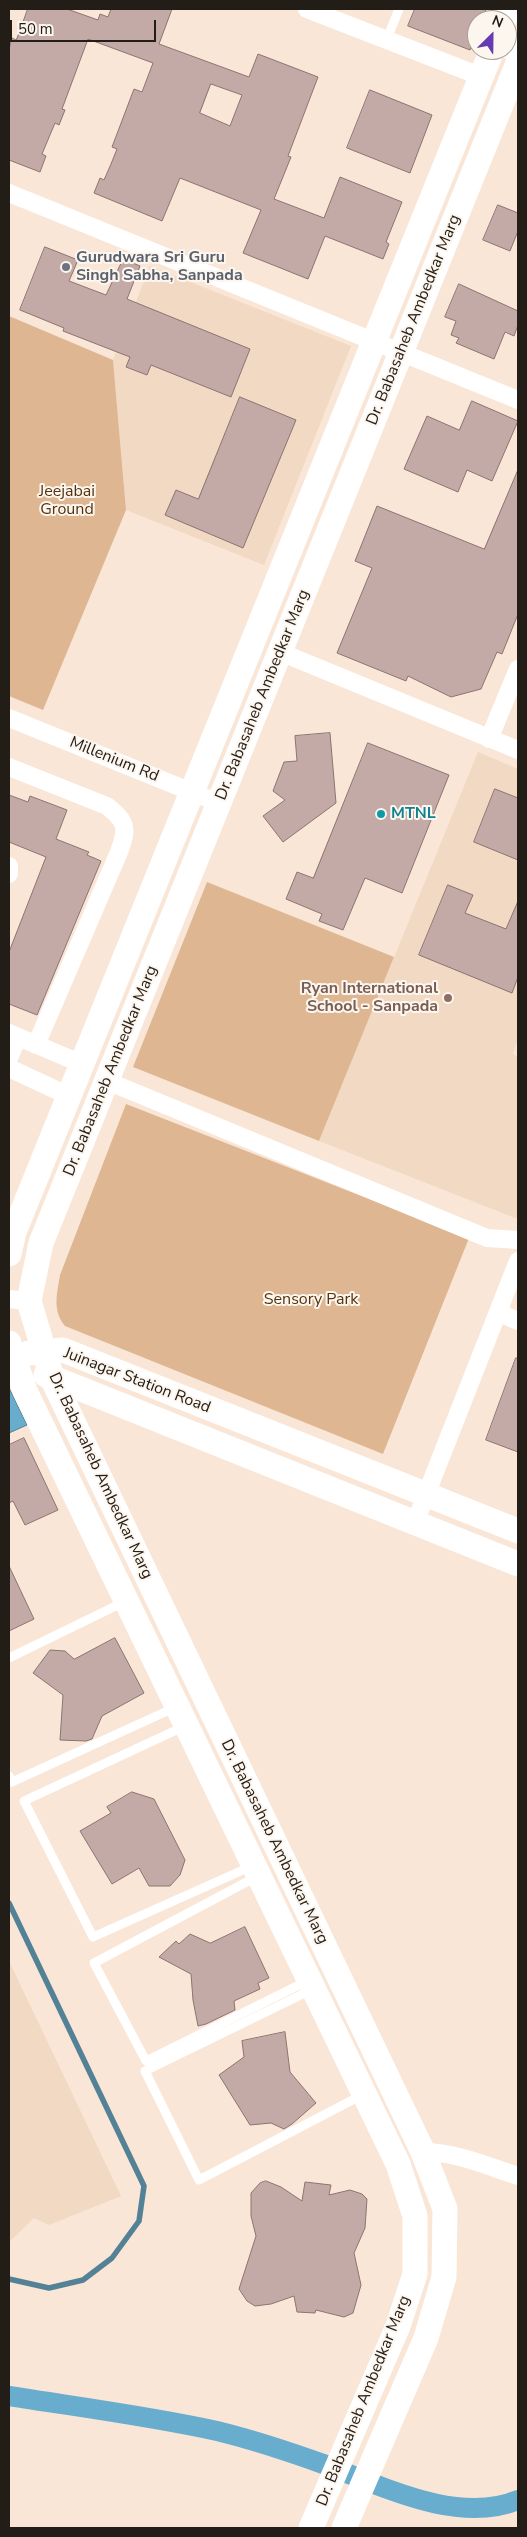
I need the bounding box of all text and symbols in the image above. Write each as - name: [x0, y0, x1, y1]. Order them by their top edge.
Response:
- scale bar: [12, 10, 159, 42]
- north arrow: [467, 10, 517, 60]
- text: N: [489, 11, 506, 32]
- text: 50 m: [18, 19, 53, 39]
- street label: Dr. Babasaheb Ambedkar Marg: [363, 212, 465, 428]
- place label: Gurudwara Sri Guru Singh Sabha, Sanpada: [76, 248, 243, 286]
- marker: Gurudwara Sri Guru Singh Sabha, Sanpada: [60, 261, 72, 273]
- park label: Jeejabai Ground: [39, 482, 95, 520]
- street label: Dr. Babasaheb Ambedkar Marg: [212, 587, 314, 803]
- street label: Millenium Rd: [66, 733, 162, 787]
- place label: MTNL: [391, 804, 436, 824]
- marker: MTNL: [375, 808, 387, 820]
- street label: Dr. Babasaheb Ambedkar Marg: [60, 963, 162, 1179]
- place label: Ryan International School - Sanpada: [301, 979, 438, 1017]
- marker: Ryan International School - Sanpada: [442, 992, 454, 1004]
- park label: Sensory Park: [264, 1290, 358, 1310]
- street label: Juinagar Station Road: [61, 1344, 213, 1418]
- street label: Dr. Babasaheb Ambedkar Marg: [44, 1370, 156, 1582]
- street label: Dr. Babasaheb Ambedkar Marg: [216, 1737, 332, 1947]
- street label: Dr. Babasaheb Ambedkar Marg: [313, 2293, 415, 2509]

